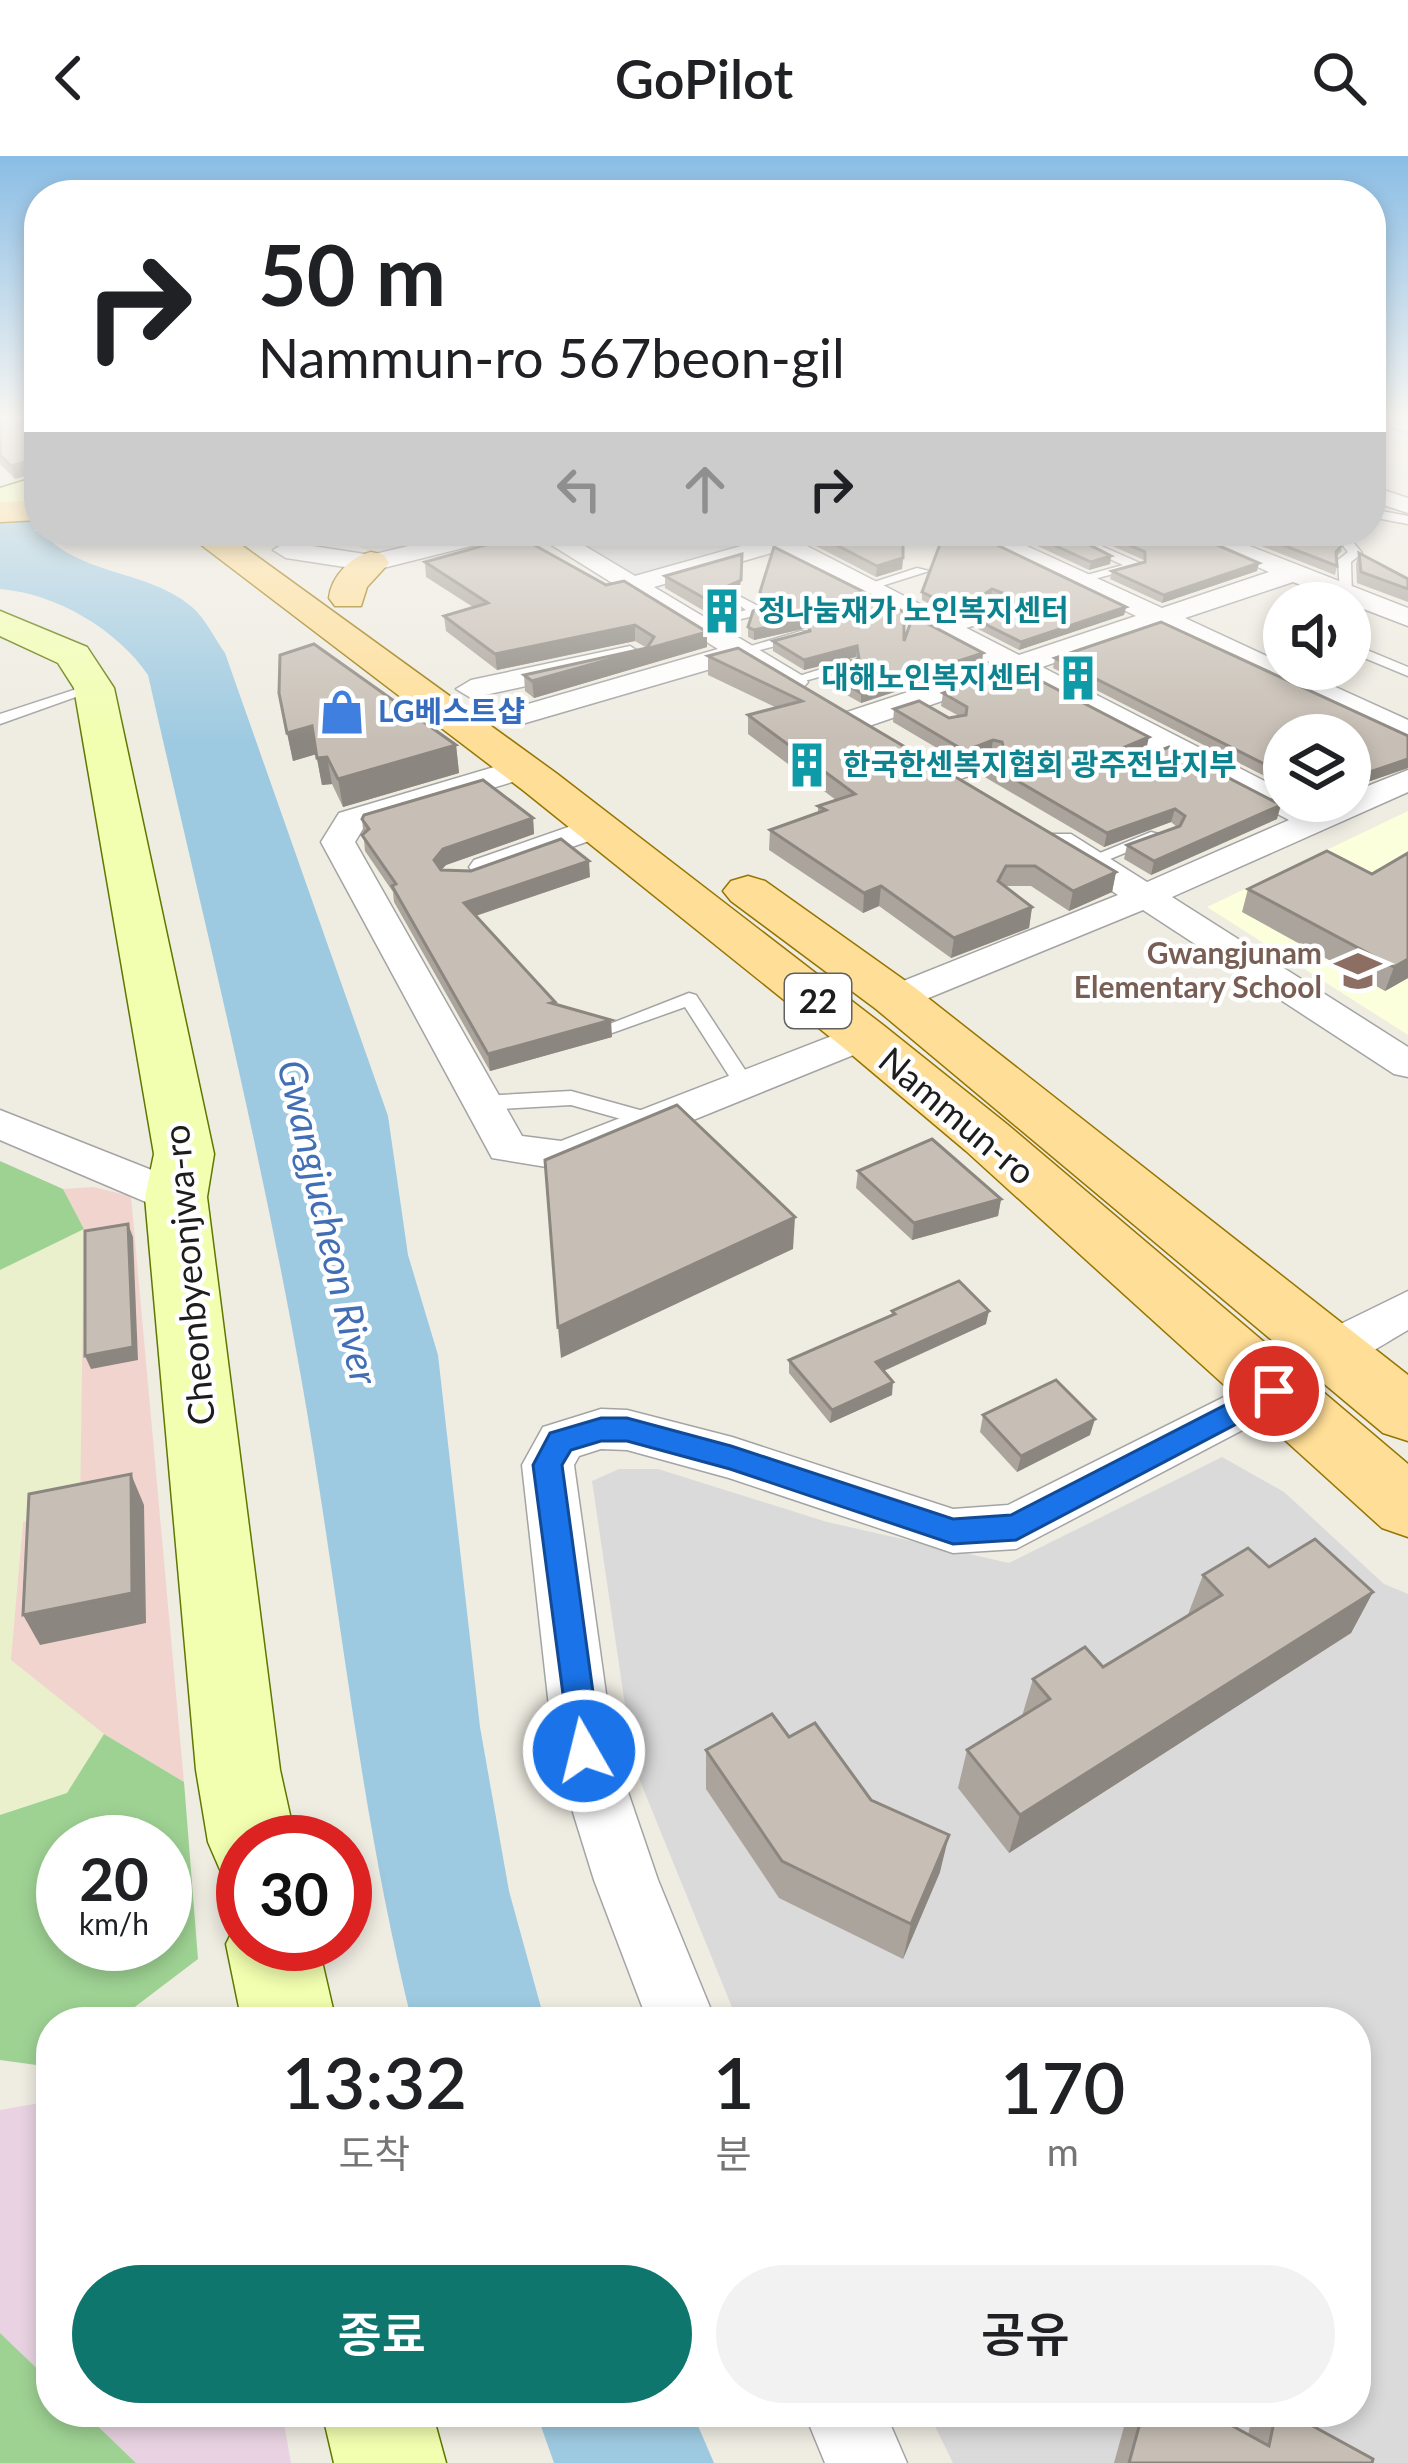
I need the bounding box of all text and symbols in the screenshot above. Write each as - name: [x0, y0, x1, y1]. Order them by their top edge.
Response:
- icon: back: [36, 45, 102, 111]
- icon: search: [1306, 45, 1372, 111]
- text: GoPilot: [615, 46, 793, 111]
- text: 50 m: [258, 223, 446, 324]
- icon: right: [60, 228, 216, 384]
- text: Nammun-ro 567beon-gil: [258, 325, 845, 390]
- icon: left: [546, 456, 612, 522]
- icon: ahead: [672, 456, 738, 522]
- icon: right: [798, 456, 864, 522]
- map controls: [1263, 582, 1371, 822]
- button: sound: [1263, 582, 1371, 690]
- building icon: 정나눔재가 노인복지센터: [697, 586, 747, 636]
- place label: 정나눔재가 노인복지센터: [758, 591, 1069, 627]
- building icon: 대해노인복지센터: [1053, 653, 1103, 703]
- place label: 대해노인복지센터: [821, 658, 1042, 694]
- shop icon: LG베스트샵: [317, 687, 367, 737]
- place label: LG베스트샵: [378, 692, 525, 728]
- button: layers: [1263, 714, 1371, 822]
- building icon: 한국한센복지협회 광주전남지부: [782, 740, 832, 790]
- place label: 한국한센복지협회 광주전남지부: [843, 745, 1237, 781]
- place label: Gwangjunam Elementary School: [1074, 934, 1322, 1004]
- school or university icon: Gwangjunam Elementary School: [1333, 946, 1383, 996]
- road number: 22: [785, 974, 851, 1028]
- street label: Nammun-ro: [871, 1037, 1045, 1193]
- water label: Gwangjucheon River: [269, 1055, 389, 1389]
- street label: Cheonbyeonjwa-ro: [153, 1123, 223, 1427]
- pin: [1223, 1340, 1325, 1442]
- icon: arrive: [1241, 1358, 1307, 1424]
- position arrow: [521, 1688, 647, 1814]
- speed limit sign: 30: [216, 1815, 372, 1971]
- text: 20: [79, 1842, 149, 1914]
- text: km/h: [79, 1905, 149, 1941]
- text: 13:32: [282, 2038, 467, 2124]
- text: 1: [713, 2038, 754, 2124]
- text: 170: [1000, 2043, 1125, 2129]
- text: m: [1047, 2128, 1079, 2174]
- text: 도착: [338, 2130, 410, 2176]
- text: 분: [716, 2130, 751, 2176]
- button: 종료: [72, 2265, 692, 2403]
- button: 공유: [716, 2265, 1335, 2403]

